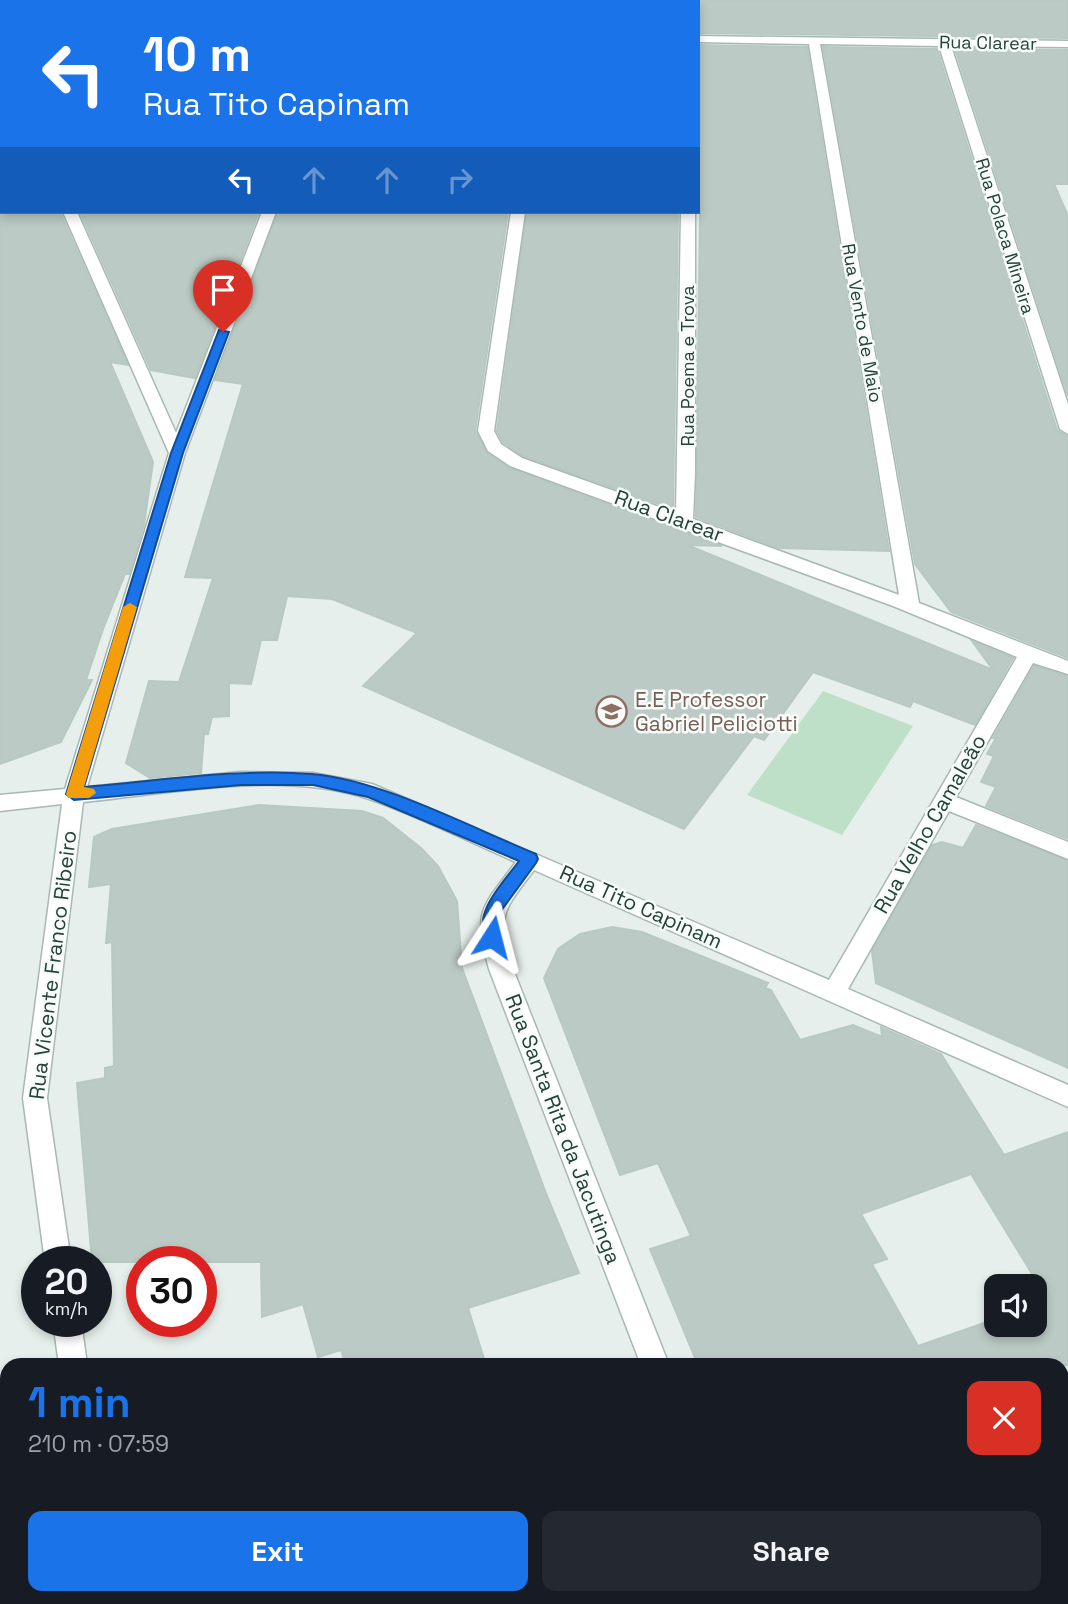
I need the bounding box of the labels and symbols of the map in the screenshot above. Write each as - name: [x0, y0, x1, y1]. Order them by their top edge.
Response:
- street label: Rua Clarear: [939, 30, 1037, 55]
- street label: Rua Polaca Mineira: [971, 155, 1040, 317]
- street label: Rua Vento de Maio: [837, 242, 888, 404]
- pin: [193, 260, 253, 332]
- street label: Rua Poema e Trova: [676, 285, 699, 447]
- street label: Rua Clarear: [611, 483, 728, 548]
- place label: E.E Professor Gabriel Peliciotti: [635, 686, 798, 737]
- school or university icon: E.E Professor Gabriel Peliciotti: [595, 695, 629, 729]
- street label: Rua Velho Camaleão: [867, 729, 992, 918]
- street label: Rua Vicente Franco Ribeiro: [23, 829, 82, 1101]
- street label: Rua Tito Capinam: [556, 859, 727, 955]
- position arrow: [455, 900, 529, 974]
- street label: Rua Santa Rita da Jacutinga: [499, 990, 627, 1268]
- speed limit sign: 30: [126, 1246, 217, 1337]

